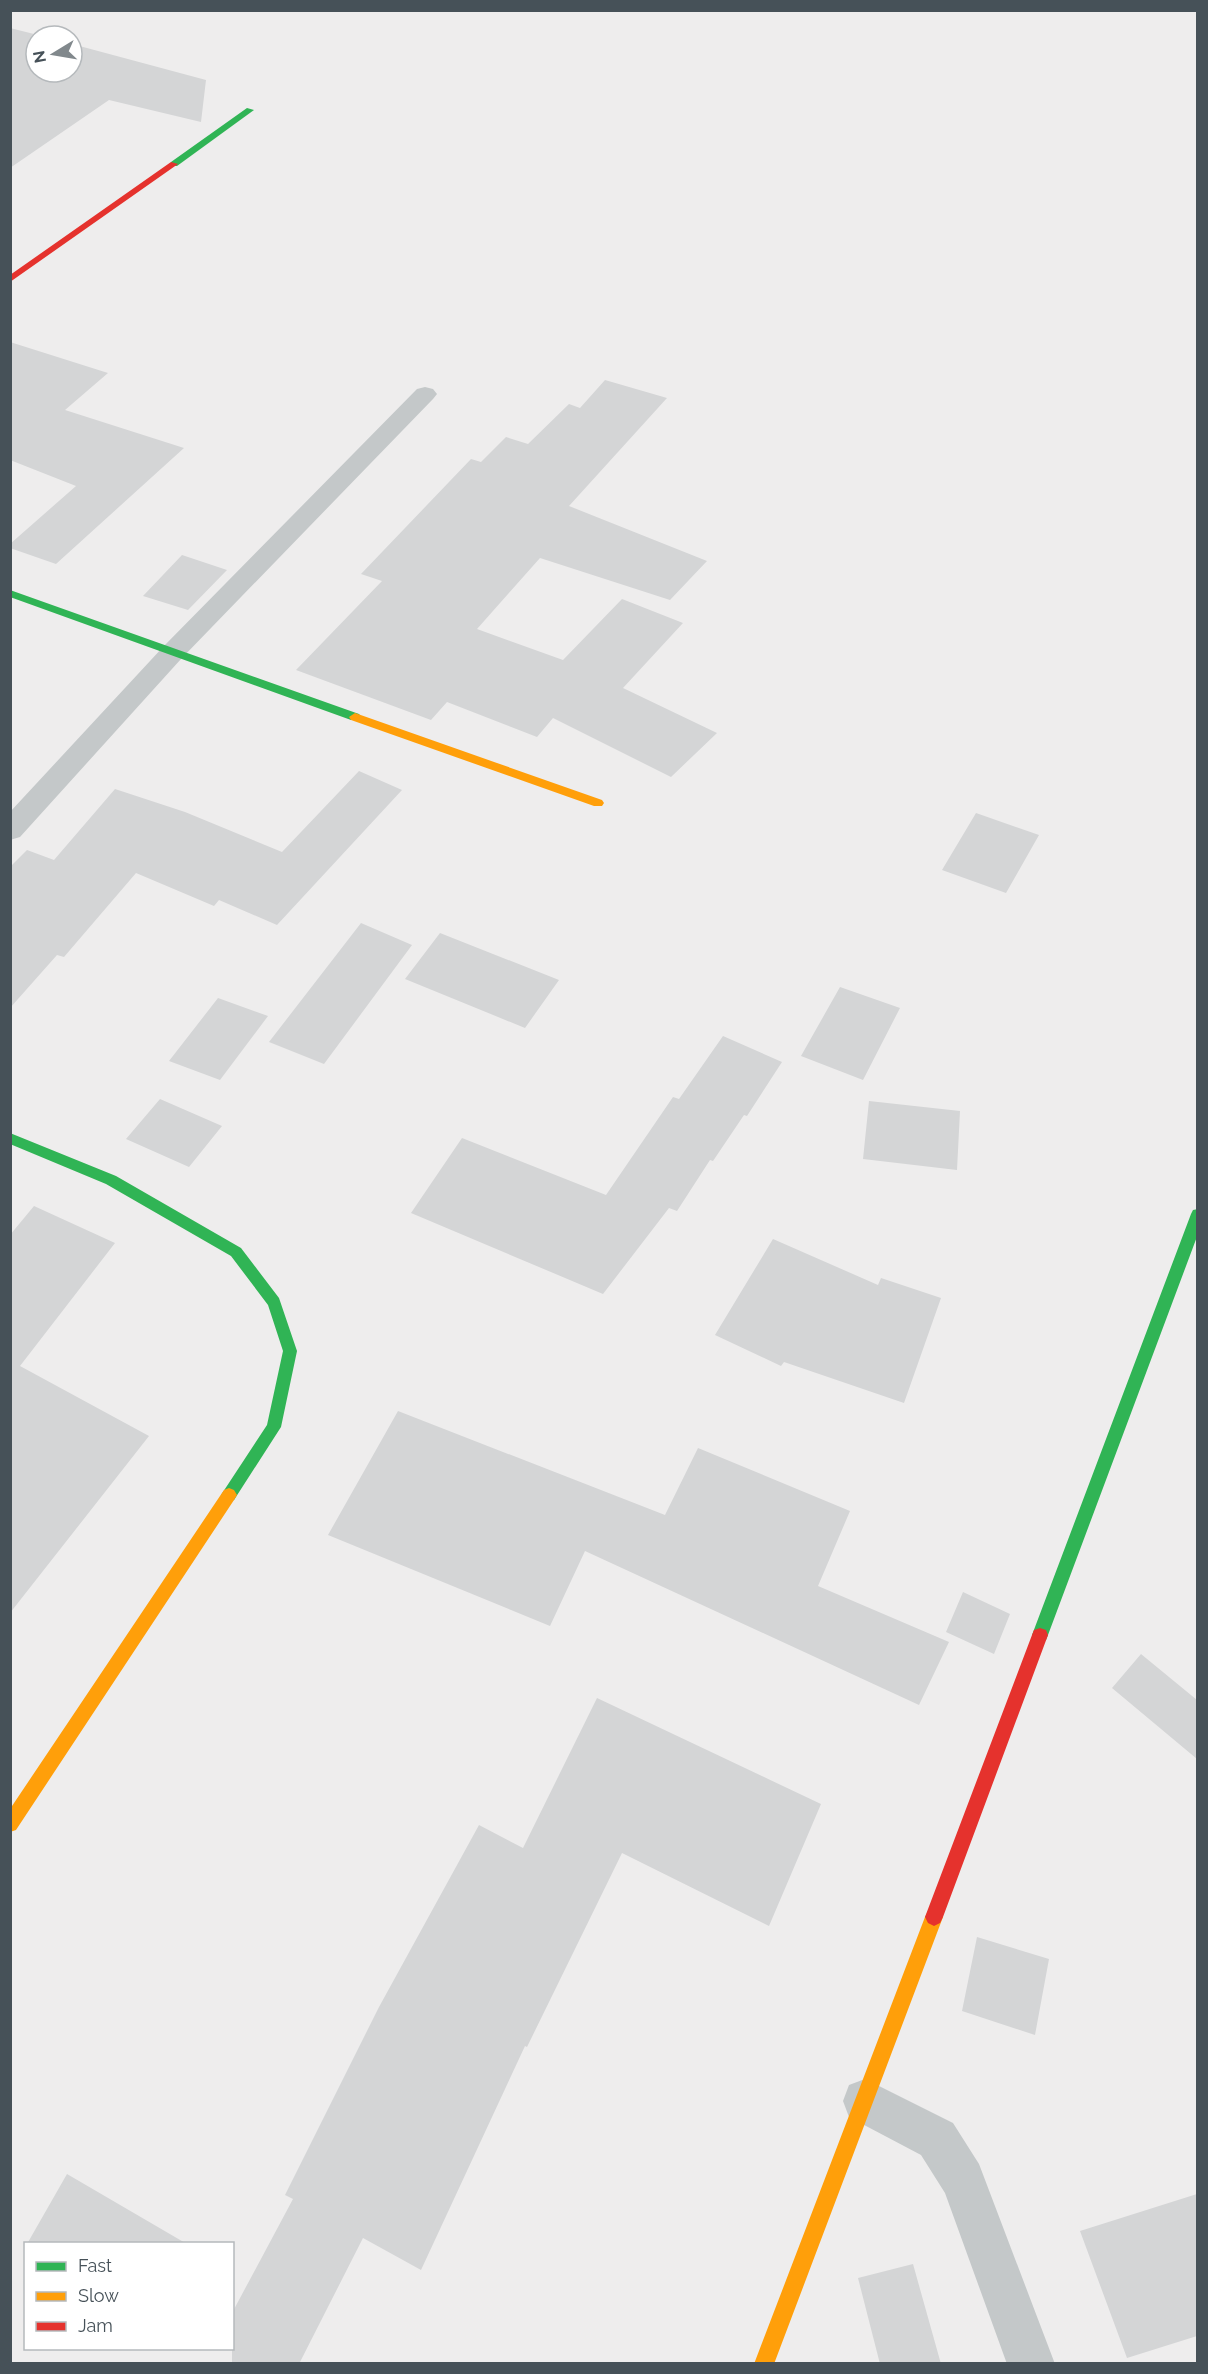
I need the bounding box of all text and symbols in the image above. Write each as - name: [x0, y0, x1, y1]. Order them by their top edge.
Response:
- north arrow: [24, 24, 84, 84]
- text: N: [29, 49, 50, 65]
- legend: [24, 2242, 234, 2350]
- text: Fast: [78, 2255, 112, 2276]
- text: Slow: [78, 2285, 119, 2306]
- text: Jam: [78, 2315, 113, 2336]

